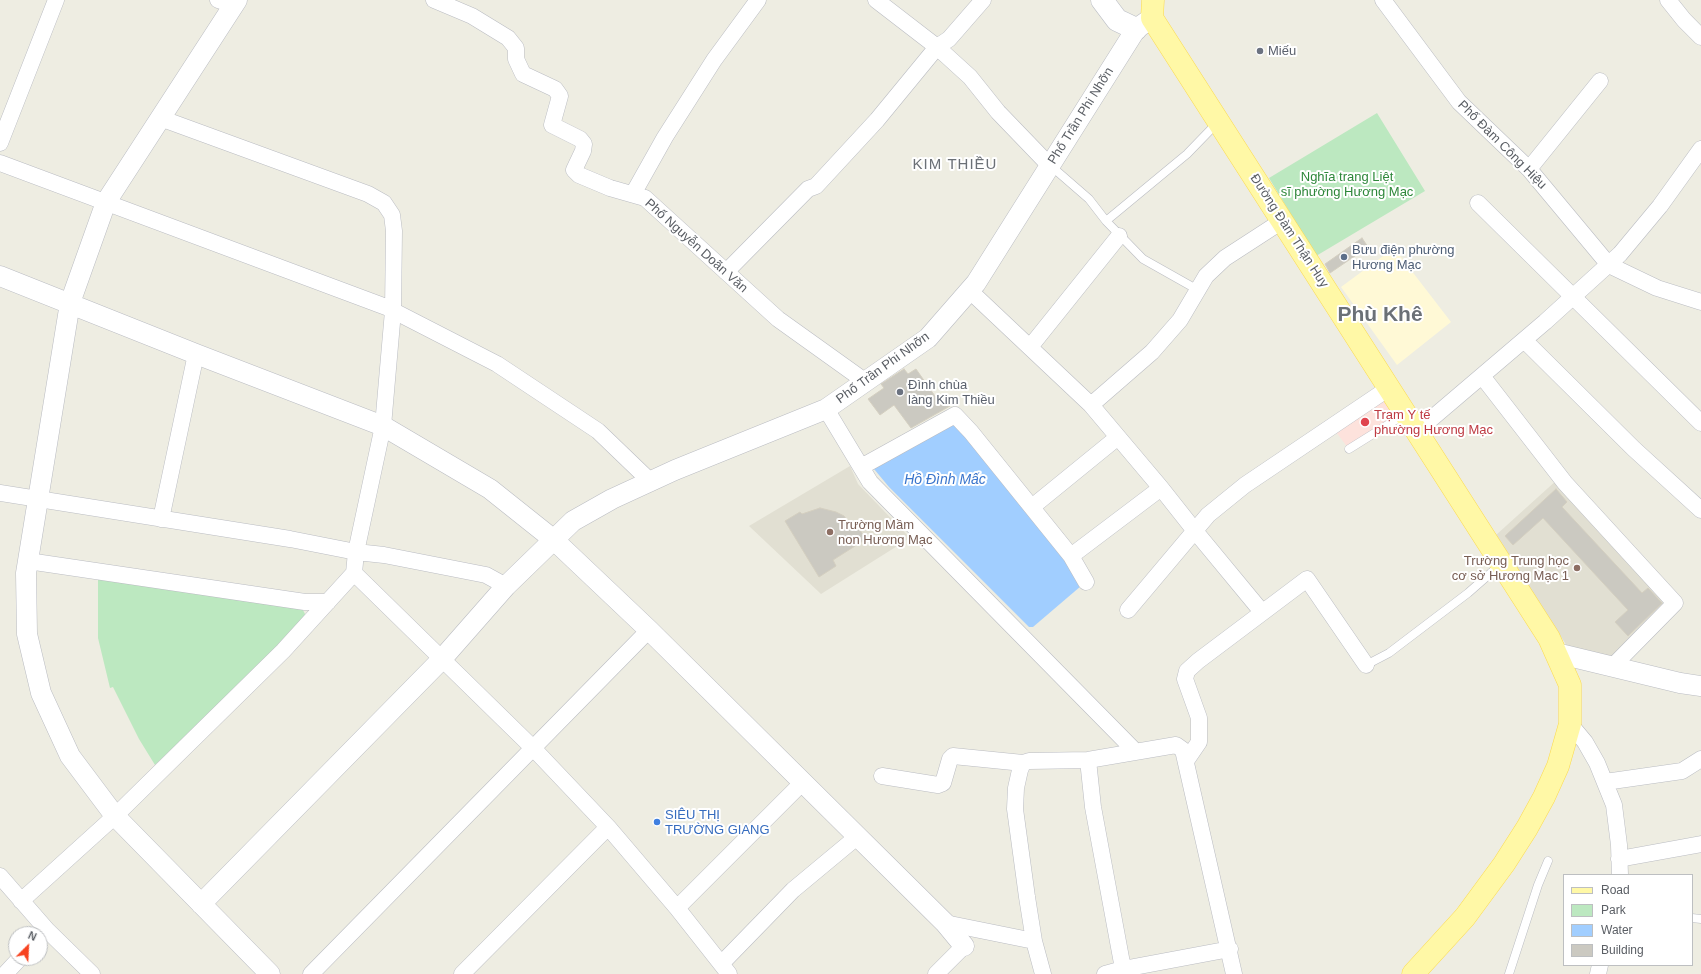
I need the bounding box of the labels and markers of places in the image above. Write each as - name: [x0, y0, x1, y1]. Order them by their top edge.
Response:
- place label: Miếu: [1268, 43, 1296, 59]
- marker: Miếu: [1255, 46, 1265, 56]
- place label: Bưu điện phường Hương Mạc: [1352, 242, 1455, 273]
- marker: Bưu điện phường Hương Mạc: [1339, 252, 1349, 262]
- place label: Đình chùa làng Kim Thiều: [908, 377, 995, 408]
- marker: Đình chùa làng Kim Thiều: [895, 387, 905, 397]
- place label: Trạm Y tế phường Hương Mạc: [1374, 407, 1493, 438]
- marker: Trạm Y tế phường Hương Mạc: [1359, 416, 1371, 428]
- place label: Trường Mầm non Hương Mạc: [838, 517, 933, 548]
- marker: Trường Mầm non Hương Mạc: [825, 527, 835, 537]
- place label: Trường Trung học cơ sở Hương Mạc 1: [1452, 553, 1569, 584]
- marker: Trường Trung học cơ sở Hương Mạc 1: [1572, 563, 1582, 573]
- place label: SIÊU THỊ TRƯỜNG GIANG: [665, 807, 770, 838]
- marker: SIÊU THỊ TRƯỜNG GIANG: [652, 817, 662, 827]

